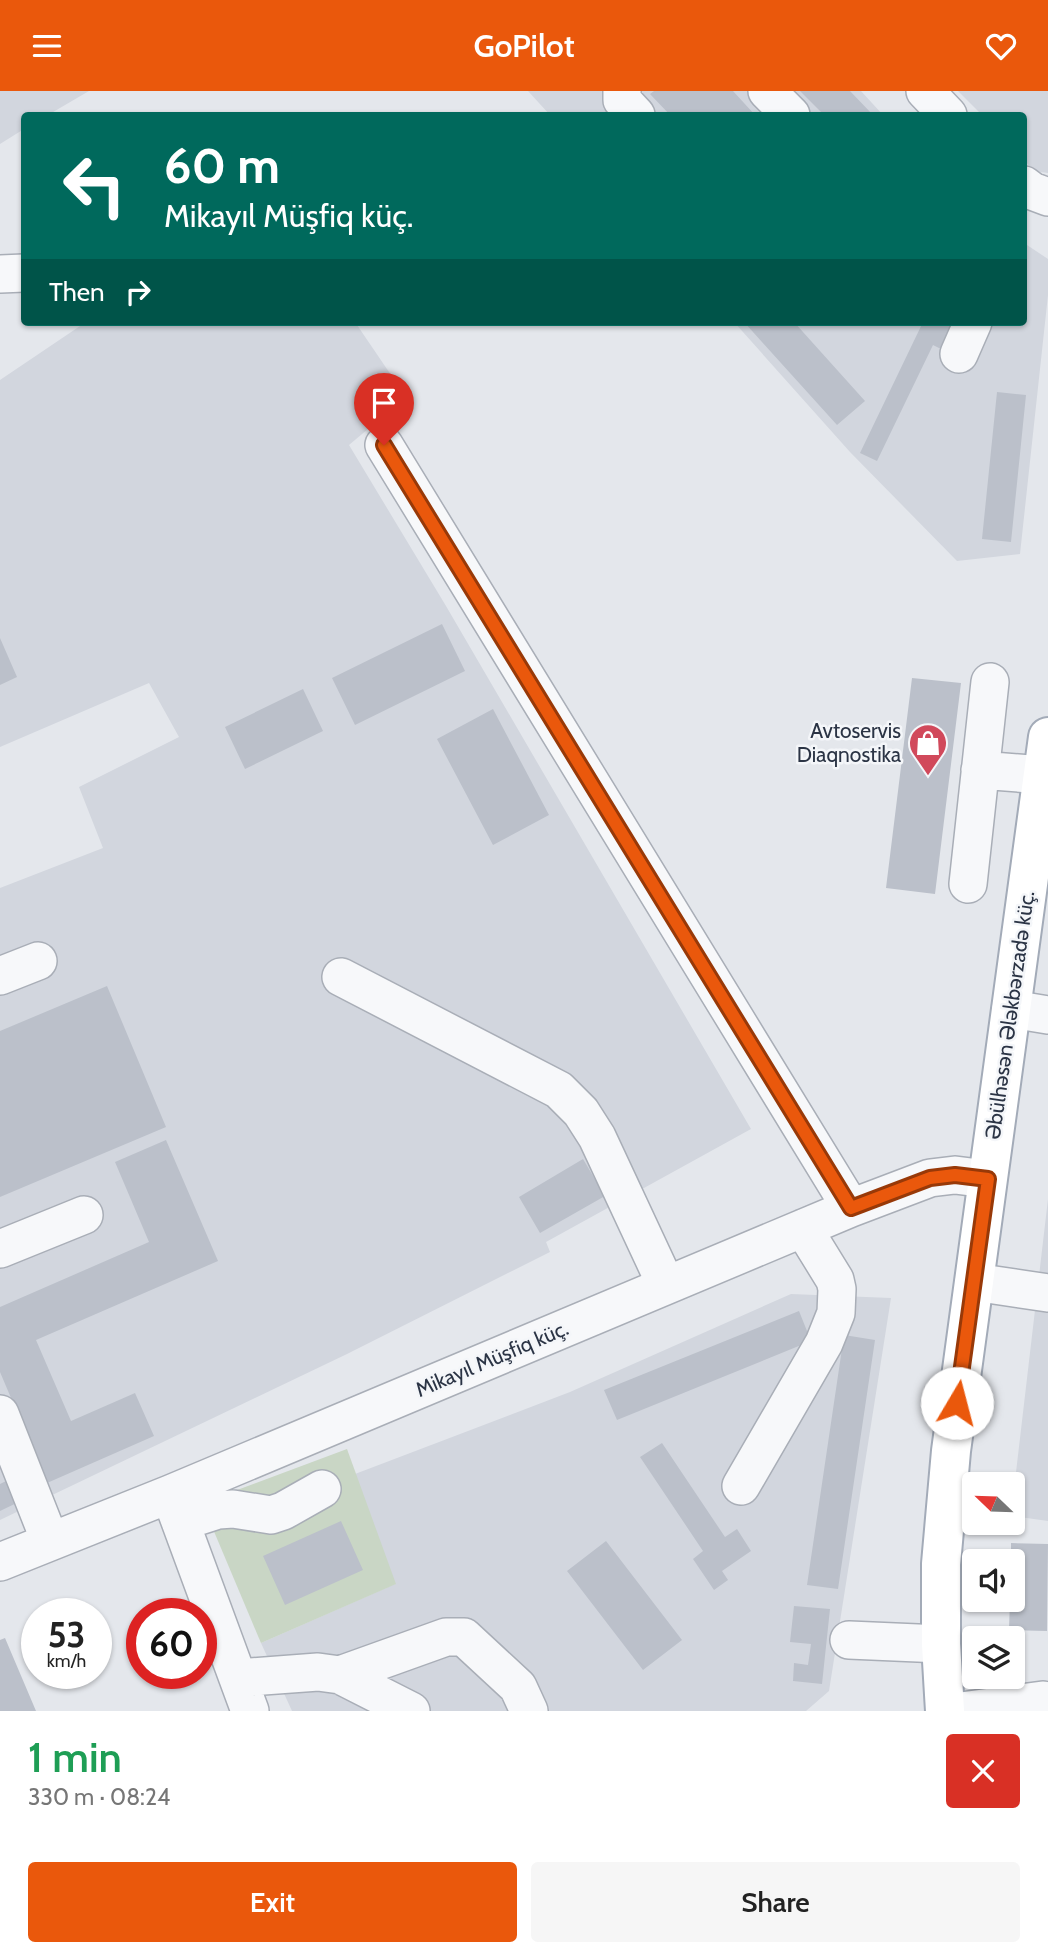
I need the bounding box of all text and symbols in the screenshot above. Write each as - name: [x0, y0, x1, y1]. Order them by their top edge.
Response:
- text: GoPilot: [473, 26, 575, 65]
- icon: menu: [28, 27, 66, 65]
- icon: heart: [982, 27, 1020, 65]
- text: 60 m: [164, 136, 280, 195]
- icon: left: [49, 140, 140, 231]
- text: Mikayıl Müşfiq küç.: [164, 196, 413, 235]
- icon: right: [119, 273, 157, 311]
- text: Then: [49, 276, 105, 308]
- pin: [354, 373, 414, 445]
- icon: arrive: [365, 384, 403, 422]
- place label: Avtoservis Diaqnostika: [797, 718, 901, 767]
- shop icon: Avtoservis Diaqnostika: [907, 722, 949, 777]
- street label: Əbülhəsən Ələkbərzadə küç.: [980, 889, 1039, 1141]
- street label: Mikayıl Müşfiq küç.: [412, 1315, 572, 1402]
- position arrow: [920, 1366, 994, 1440]
- north arrow: [962, 1472, 1026, 1535]
- map controls: [962, 1472, 1025, 1689]
- button: sound: [962, 1549, 1025, 1612]
- speed limit sign: 60: [126, 1598, 217, 1689]
- text: 53: [48, 1613, 85, 1656]
- button: layers: [962, 1626, 1025, 1689]
- text: km/h: [47, 1650, 86, 1672]
- text: 1 min: [28, 1731, 122, 1783]
- button: close: [946, 1734, 1020, 1808]
- text: 330 m · 08:24: [28, 1783, 170, 1811]
- button: Exit: [28, 1862, 517, 1942]
- button: Share: [531, 1862, 1020, 1942]

